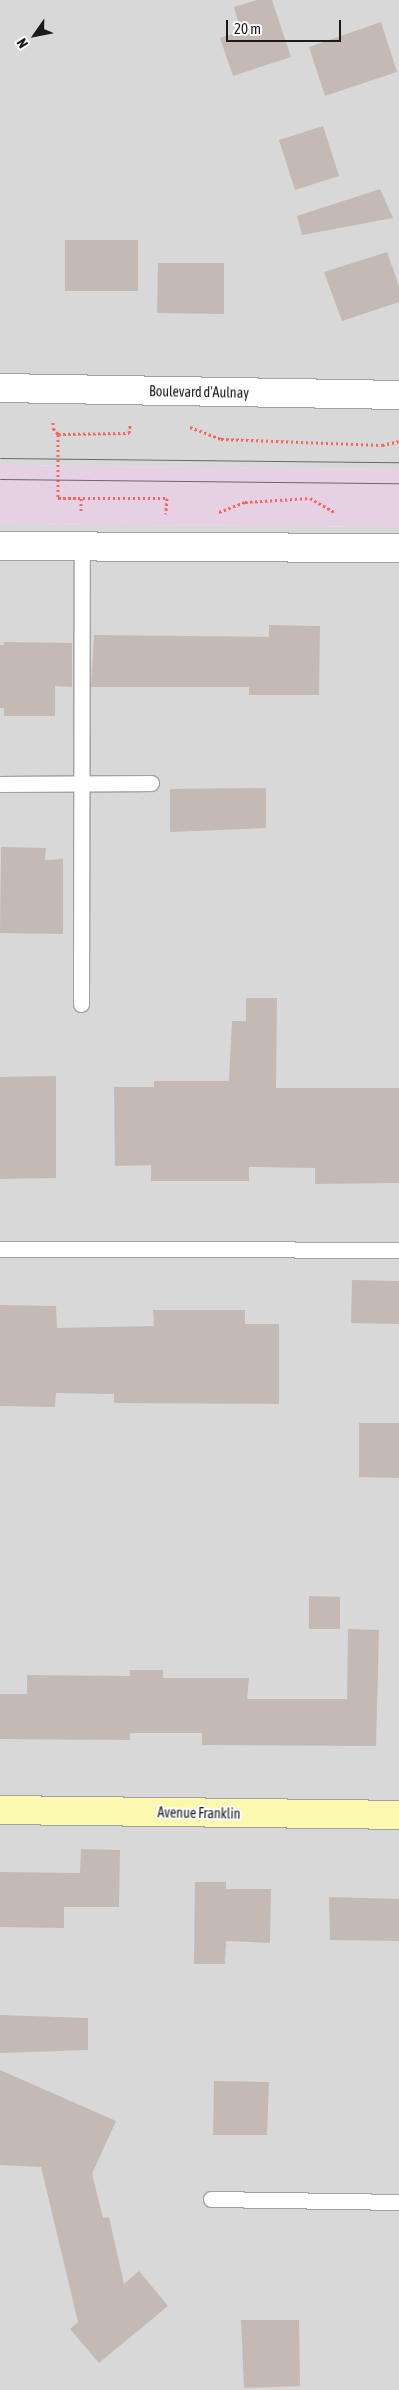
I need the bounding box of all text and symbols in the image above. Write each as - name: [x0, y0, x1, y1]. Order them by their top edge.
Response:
- north arrow: [10, 10, 60, 60]
- scale bar: [229, 10, 344, 42]
- text: 20 m: [234, 20, 261, 37]
- text: N: [13, 35, 31, 51]
- street label: Boulevard d'Aulnay: [149, 383, 249, 401]
- street label: Avenue Franklin: [157, 1804, 241, 1822]

